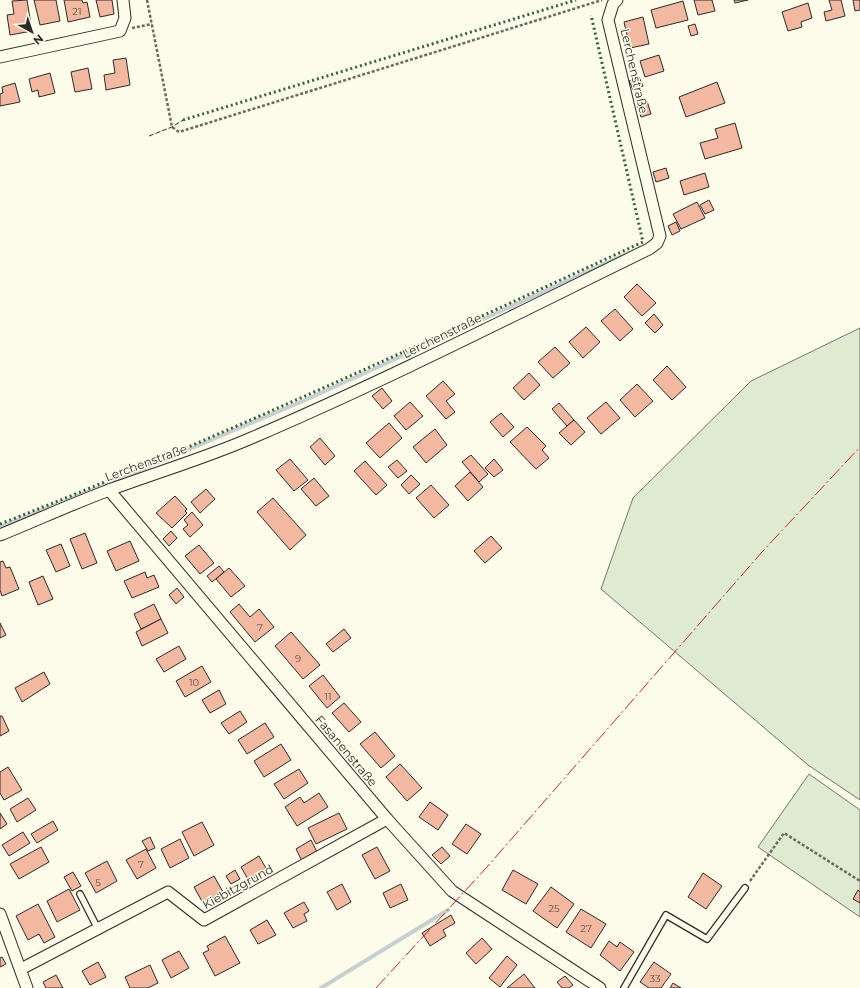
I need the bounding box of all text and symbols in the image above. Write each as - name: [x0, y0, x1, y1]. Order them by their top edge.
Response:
- house number: 21: [72, 5, 82, 18]
- north arrow: [12, 12, 52, 52]
- street label: Lerchenstraße: [617, 27, 652, 115]
- text: N: [31, 31, 46, 48]
- street label: Lerchenstraße: [400, 310, 484, 361]
- street label: Lerchenstraße: [103, 441, 189, 484]
- house number: 7: [257, 621, 263, 634]
- house number: 9: [295, 652, 301, 665]
- house number: 10: [189, 676, 199, 689]
- house number: 11: [324, 690, 332, 703]
- street label: Fasanenstraße: [312, 712, 380, 789]
- house number: 7: [138, 858, 144, 871]
- street label: Kiebitzgrund: [200, 861, 276, 912]
- house number: 5: [95, 876, 101, 889]
- house number: 25: [548, 902, 560, 915]
- house number: 27: [580, 922, 592, 935]
- house number: 33: [649, 972, 661, 985]

